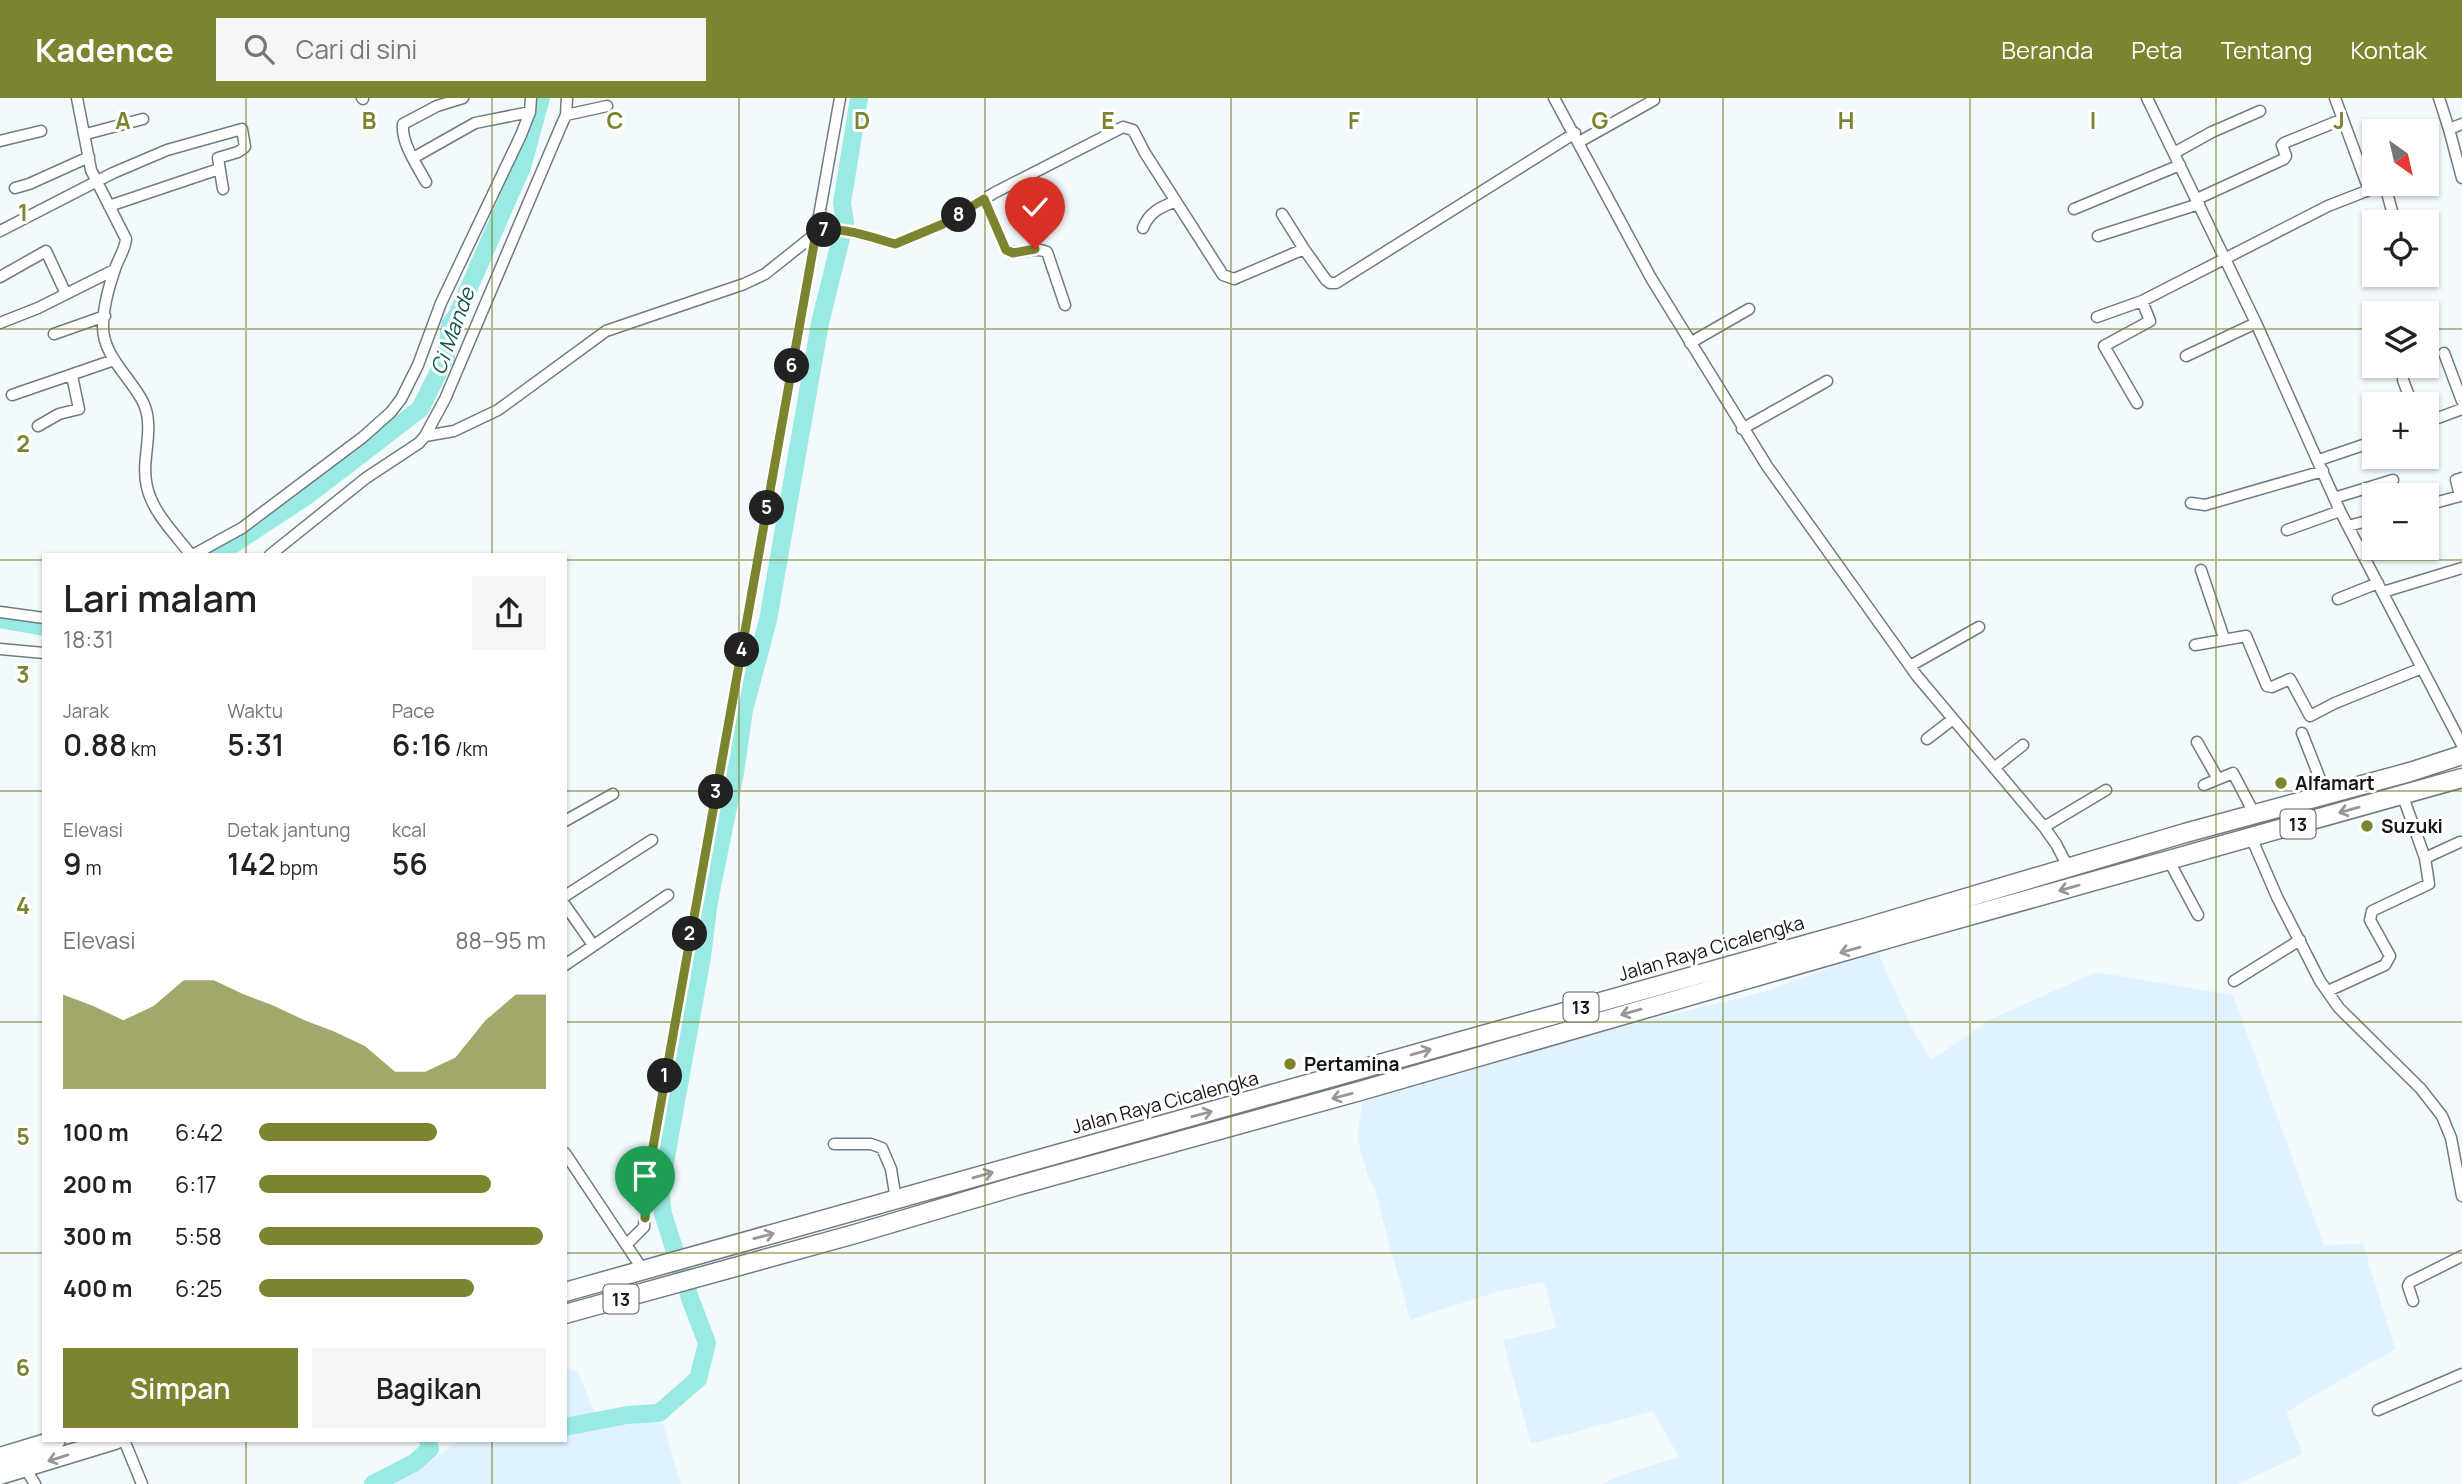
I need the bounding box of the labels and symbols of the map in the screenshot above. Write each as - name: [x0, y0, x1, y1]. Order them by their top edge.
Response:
- text: A: [115, 104, 131, 136]
- text: B: [362, 104, 376, 136]
- text: C: [607, 104, 624, 136]
- text: D: [854, 104, 870, 136]
- text: E: [1101, 104, 1115, 136]
- text: F: [1348, 104, 1360, 136]
- text: G: [1592, 104, 1609, 136]
- text: H: [1838, 104, 1854, 136]
- text: I: [2090, 104, 2096, 136]
- text: J: [2333, 104, 2345, 136]
- north arrow: [2362, 119, 2440, 196]
- pin: [1005, 177, 1065, 249]
- text: 1: [18, 196, 28, 228]
- pin: 8: [942, 198, 976, 232]
- pin: 7: [806, 212, 842, 248]
- water label: Ci Mande: [423, 282, 481, 378]
- pin: 6: [774, 348, 810, 384]
- text: 2: [16, 427, 30, 459]
- pin: 5: [750, 490, 784, 526]
- pin: 4: [724, 632, 760, 668]
- text: 3: [16, 658, 30, 690]
- place label: Alfamart: [2295, 770, 2375, 796]
- pin: 3: [698, 774, 734, 810]
- marker: Alfamart: [2273, 775, 2289, 791]
- one-way arrow: [2338, 804, 2360, 817]
- road number: 13: [2280, 810, 2316, 838]
- place label: Suzuki: [2381, 813, 2443, 839]
- marker: Suzuki: [2359, 818, 2375, 834]
- one-way arrow: [2058, 882, 2081, 895]
- text: 4: [16, 889, 30, 921]
- street label: Jalan Raya Cicalengka: [1615, 909, 1807, 987]
- pin: 2: [672, 916, 708, 952]
- one-way arrow: [1839, 945, 1861, 958]
- road number: 13: [1564, 992, 1598, 1022]
- one-way arrow: [1620, 1006, 1643, 1019]
- one-way arrow: [1409, 1045, 1432, 1058]
- place label: Pertamina: [1304, 1051, 1399, 1077]
- marker: Pertamina: [1282, 1056, 1298, 1072]
- pin: 1: [648, 1058, 682, 1094]
- street label: Jalan Raya Cicalengka: [1069, 1065, 1261, 1139]
- one-way arrow: [1331, 1090, 1354, 1103]
- one-way arrow: [1190, 1107, 1213, 1120]
- text: 5: [16, 1120, 30, 1152]
- pin: [615, 1146, 675, 1218]
- one-way arrow: [972, 1167, 994, 1180]
- one-way arrow: [752, 1229, 775, 1242]
- road number: 13: [604, 1284, 638, 1314]
- text: 6: [16, 1351, 30, 1383]
- one-way arrow: [47, 1452, 69, 1465]

